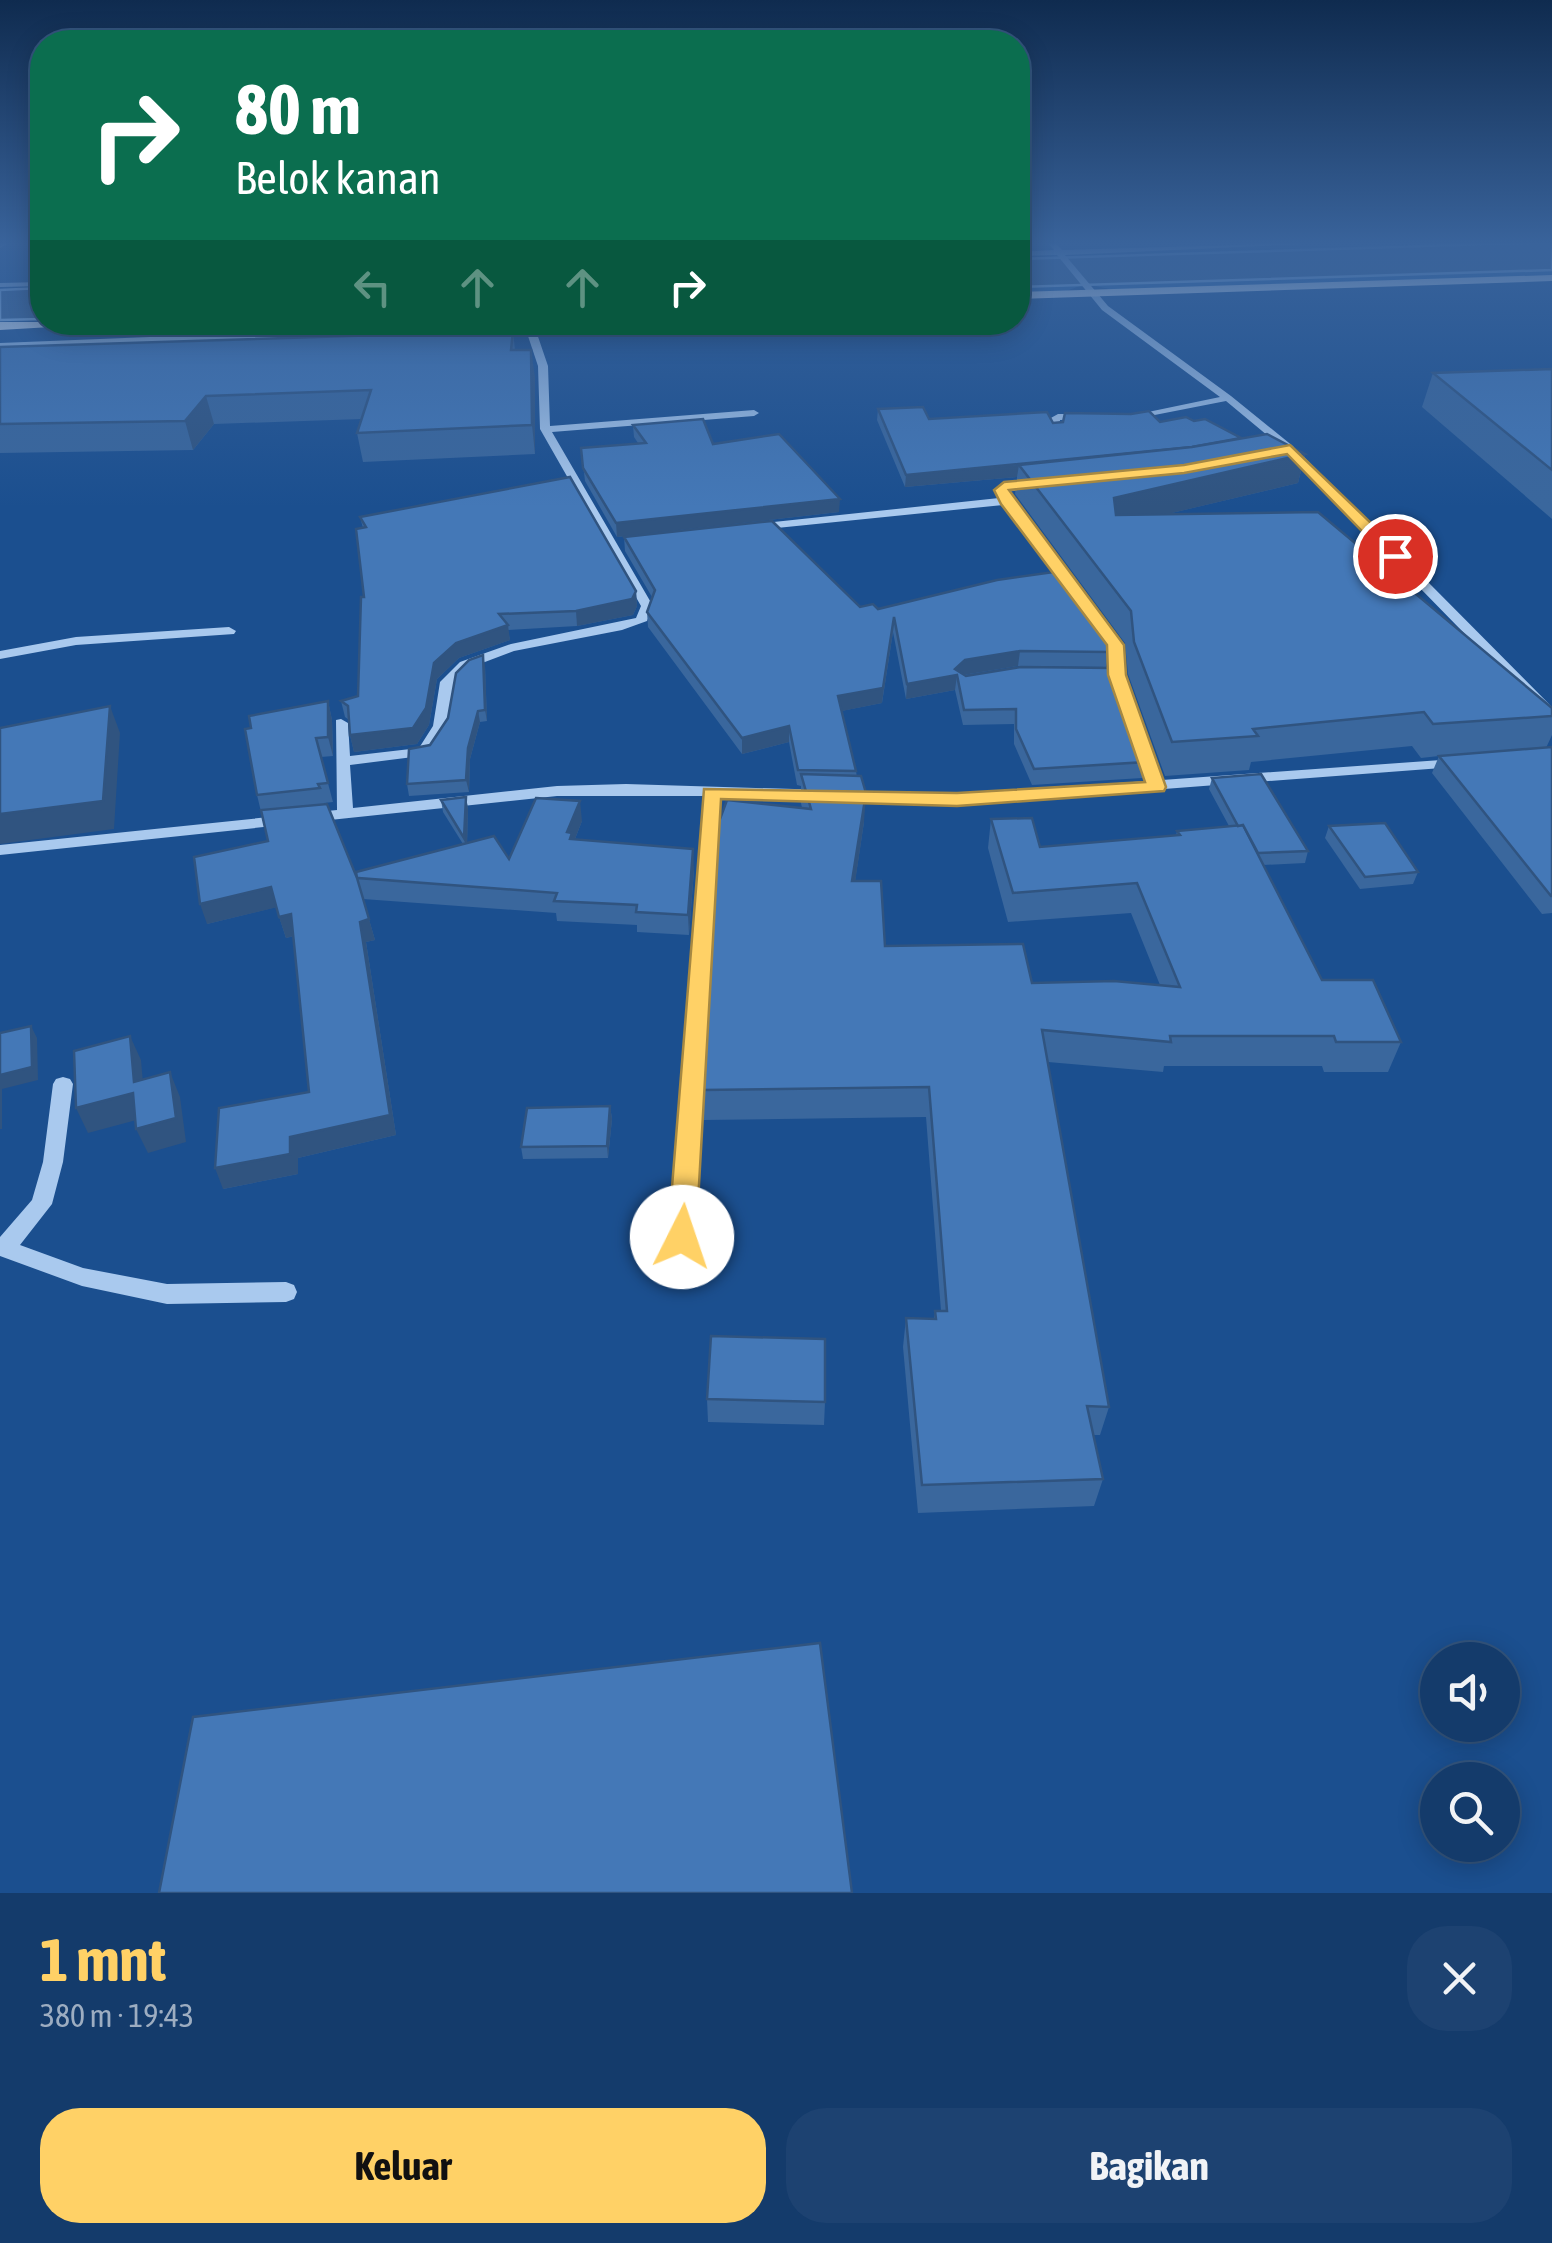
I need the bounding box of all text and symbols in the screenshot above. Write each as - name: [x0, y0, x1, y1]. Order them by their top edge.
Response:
- text: 80 m: [235, 69, 361, 149]
- icon: right: [70, 70, 200, 200]
- text: Belok kanan: [235, 152, 441, 204]
- icon: left: [345, 260, 400, 315]
- icon: ahead: [450, 260, 505, 315]
- icon: ahead: [555, 260, 610, 315]
- icon: right: [660, 260, 715, 315]
- pin: [1353, 514, 1438, 599]
- icon: arrive: [1368, 529, 1423, 584]
- position arrow: [630, 1185, 734, 1289]
- map controls: [1420, 1642, 1520, 1862]
- button: sound: [1420, 1642, 1520, 1742]
- button: search: [1420, 1762, 1520, 1862]
- text: 1 mnt: [40, 1925, 166, 1994]
- button: close: [1407, 1926, 1512, 2031]
- text: 380 m · 19:43: [40, 1997, 194, 2034]
- button: Keluar: [40, 2108, 766, 2223]
- button: Bagikan: [786, 2108, 1512, 2223]

